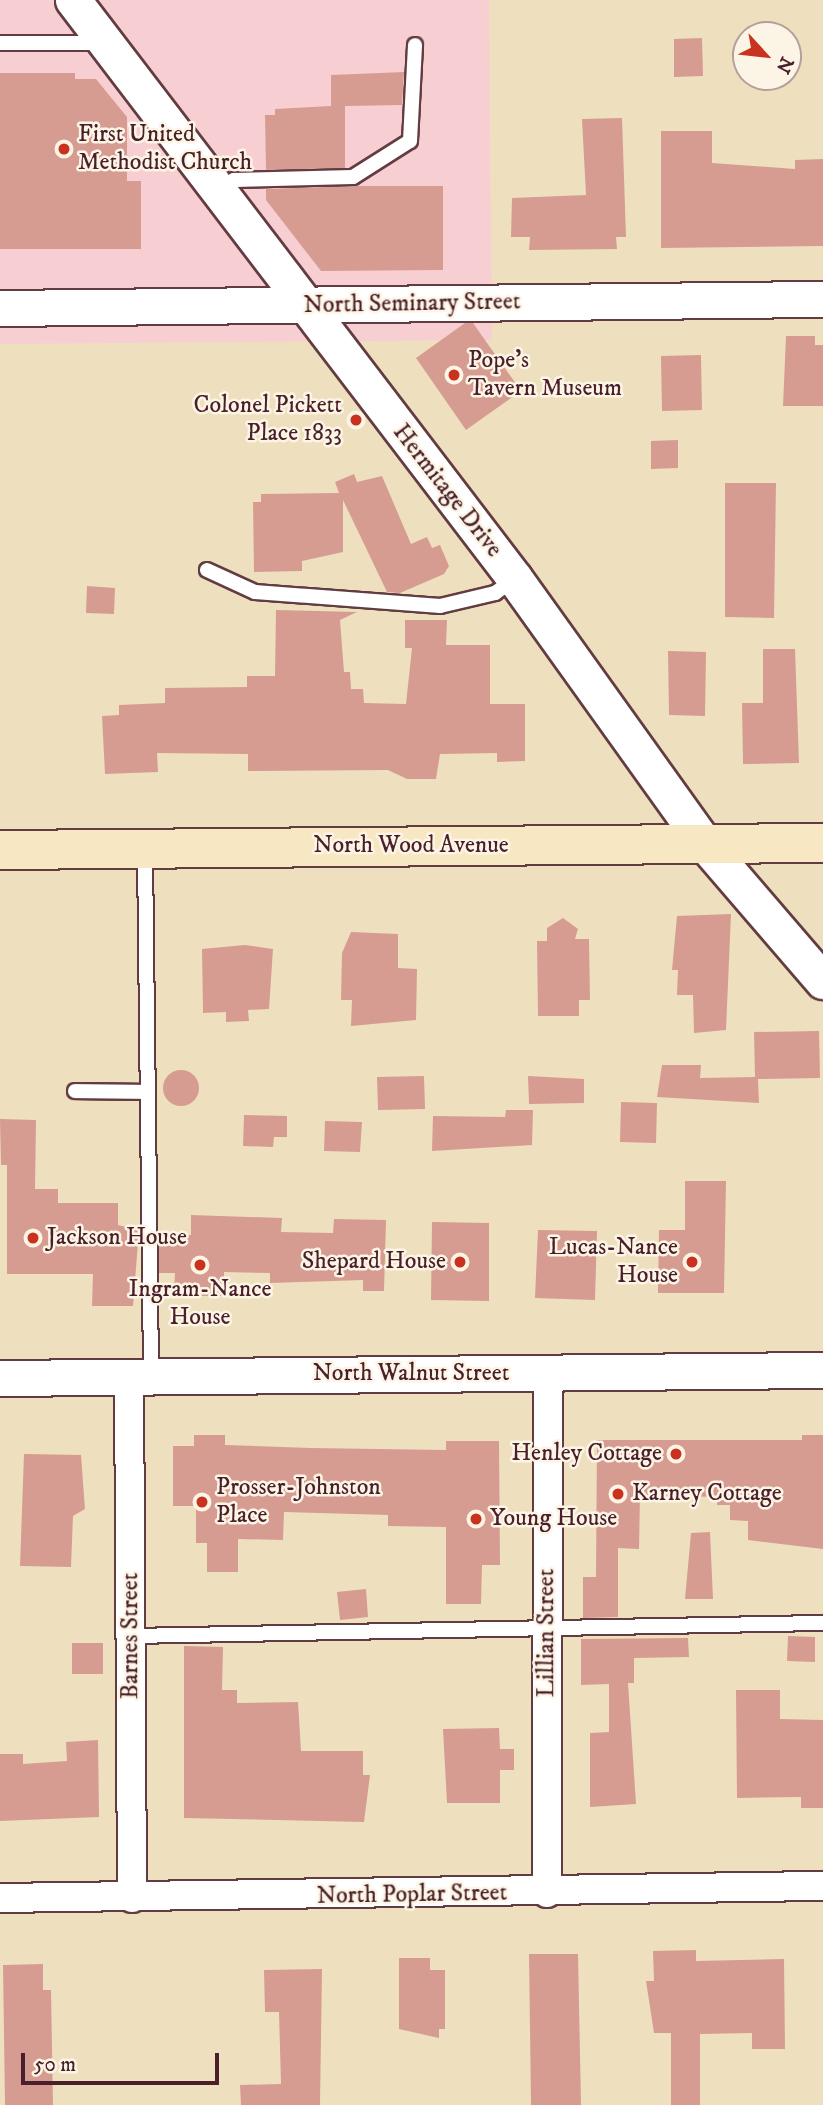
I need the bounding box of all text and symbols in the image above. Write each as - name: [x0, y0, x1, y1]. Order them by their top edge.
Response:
- north arrow: [732, 21, 802, 91]
- text: N: [771, 53, 798, 77]
- place label: First United Methodist Church: [78, 121, 252, 177]
- marker: First United Methodist Church: [56, 141, 72, 157]
- street label: North Seminary Street: [303, 288, 521, 320]
- place label: Pope's Tavern Museum: [468, 347, 622, 403]
- marker: Pope's Tavern Museum: [446, 367, 462, 383]
- place label: Colonel Pickett Place 1833: [193, 392, 342, 448]
- marker: Colonel Pickett Place 1833: [348, 412, 364, 428]
- street label: Hermitage Drive: [386, 419, 508, 563]
- street label: North Wood Avenue: [313, 832, 509, 860]
- place label: Jackson House: [47, 1224, 187, 1252]
- marker: Jackson House: [25, 1230, 41, 1246]
- place label: Lucas-Nance House: [549, 1234, 678, 1290]
- place label: Shepard House: [302, 1248, 446, 1276]
- marker: Shepard House: [452, 1254, 468, 1270]
- marker: Lucas-Nance House: [684, 1254, 700, 1270]
- marker: Ingram-Nance House: [192, 1257, 208, 1273]
- place label: Ingram-Nance House: [128, 1276, 272, 1332]
- street label: North Walnut Street: [313, 1360, 509, 1388]
- place label: Henley Cottage: [511, 1440, 662, 1468]
- marker: Henley Cottage: [668, 1446, 684, 1462]
- place label: Prosser-Johnston Place: [216, 1474, 381, 1530]
- place label: Karney Cottage: [632, 1480, 782, 1508]
- marker: Karney Cottage: [610, 1486, 626, 1502]
- marker: Prosser-Johnston Place: [194, 1494, 210, 1510]
- place label: Young House: [490, 1505, 617, 1533]
- marker: Young House: [468, 1511, 484, 1527]
- street label: Lillian Street: [533, 1569, 561, 1697]
- street label: Barnes Street: [117, 1573, 145, 1699]
- street label: North Poplar Street: [317, 1879, 507, 1911]
- scale bar: [24, 2038, 222, 2082]
- text: 50 m: [34, 2052, 76, 2078]

